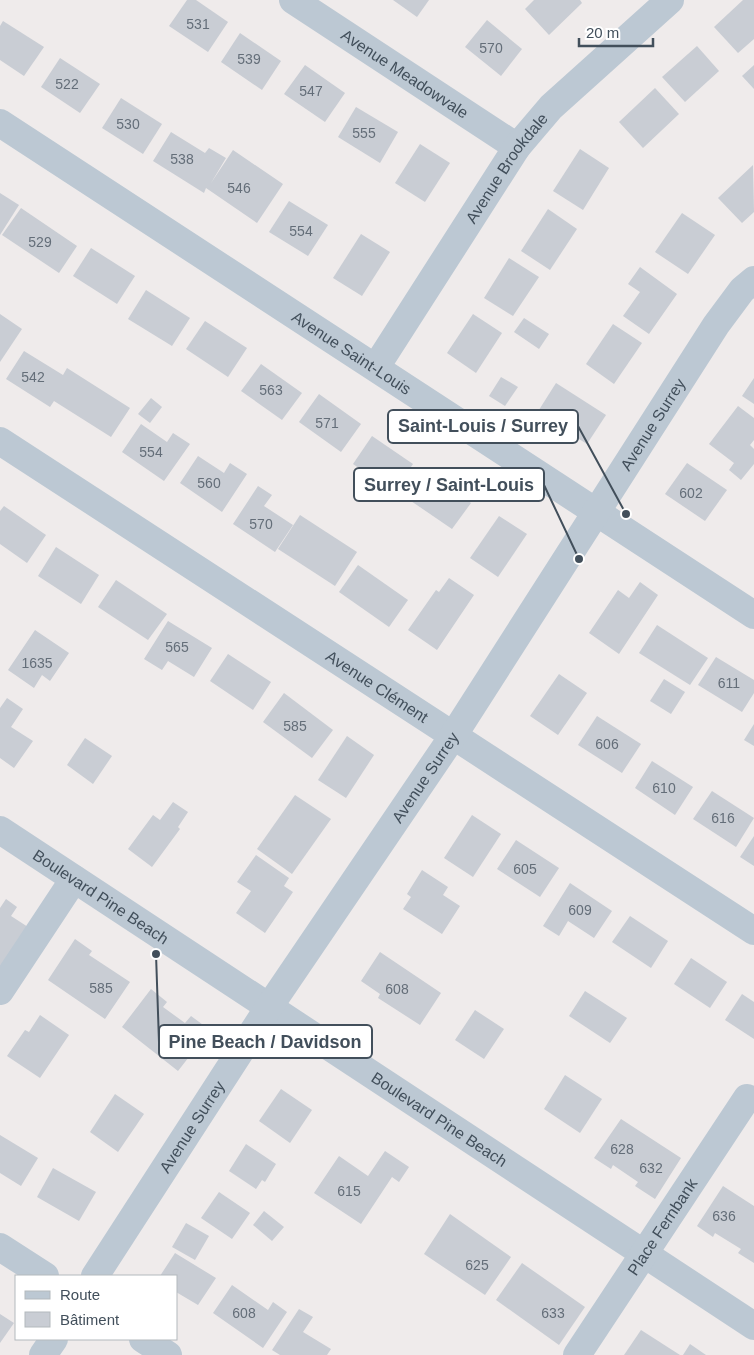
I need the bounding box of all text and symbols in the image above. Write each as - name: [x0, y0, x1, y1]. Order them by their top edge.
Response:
- scale bar: [579, 15, 653, 47]
- house number: 531: [186, 16, 210, 32]
- text: 20 m: [586, 24, 619, 41]
- street label: Avenue Meadowvale: [338, 26, 472, 121]
- house number: 570: [479, 40, 503, 56]
- house number: 539: [237, 51, 261, 67]
- house number: 522: [55, 76, 79, 92]
- house number: 547: [299, 83, 323, 99]
- street label: Avenue Brookdale: [462, 109, 551, 226]
- house number: 530: [116, 116, 140, 132]
- house number: 555: [352, 125, 376, 141]
- house number: 538: [170, 151, 194, 167]
- house number: 546: [227, 180, 251, 196]
- house number: 554: [289, 223, 313, 239]
- house number: 529: [28, 234, 52, 250]
- street label: Avenue Saint-Louis: [289, 308, 414, 398]
- house number: 542: [21, 369, 45, 385]
- street label: Avenue Surrey: [617, 375, 688, 473]
- house number: 563: [259, 382, 283, 398]
- callout: Saint-Louis / Surrey: [388, 410, 578, 443]
- house number: 571: [315, 415, 339, 431]
- text: Saint-Louis / Surrey: [398, 416, 568, 436]
- house number: 554: [139, 444, 163, 460]
- callout: Surrey / Saint-Louis: [354, 468, 544, 501]
- house number: 560: [197, 475, 221, 491]
- text: Surrey / Saint-Louis: [364, 475, 534, 495]
- house number: 602: [679, 485, 703, 501]
- house number: 570: [249, 516, 273, 532]
- house number: 565: [165, 639, 189, 655]
- street label: Avenue Clément: [323, 647, 432, 726]
- house number: 1635: [21, 655, 53, 671]
- house number: 611: [718, 675, 740, 691]
- house number: 585: [283, 718, 307, 734]
- street label: Avenue Surrey: [388, 729, 462, 826]
- house number: 606: [595, 736, 619, 752]
- house number: 610: [652, 780, 676, 796]
- house number: 616: [711, 810, 735, 826]
- street label: Boulevard Pine Beach: [30, 846, 172, 947]
- house number: 605: [513, 861, 537, 877]
- house number: 609: [568, 902, 592, 918]
- house number: 585: [89, 980, 113, 996]
- house number: 608: [385, 981, 409, 997]
- callout: Pine Beach / Davidson: [159, 1025, 372, 1058]
- text: Pine Beach / Davidson: [168, 1032, 362, 1052]
- street label: Boulevard Pine Beach: [369, 1068, 510, 1170]
- street label: Avenue Surrey: [156, 1078, 227, 1175]
- house number: 628: [610, 1141, 634, 1157]
- house number: 632: [639, 1160, 663, 1176]
- street label: Place Fernbank: [624, 1174, 701, 1278]
- house number: 615: [337, 1183, 361, 1199]
- house number: 636: [712, 1208, 736, 1224]
- house number: 625: [465, 1257, 489, 1273]
- legend: [15, 1275, 178, 1340]
- text: Route: [60, 1286, 100, 1303]
- house number: 608: [232, 1305, 256, 1321]
- house number: 633: [541, 1305, 565, 1321]
- text: Bâtiment: [60, 1311, 120, 1328]

